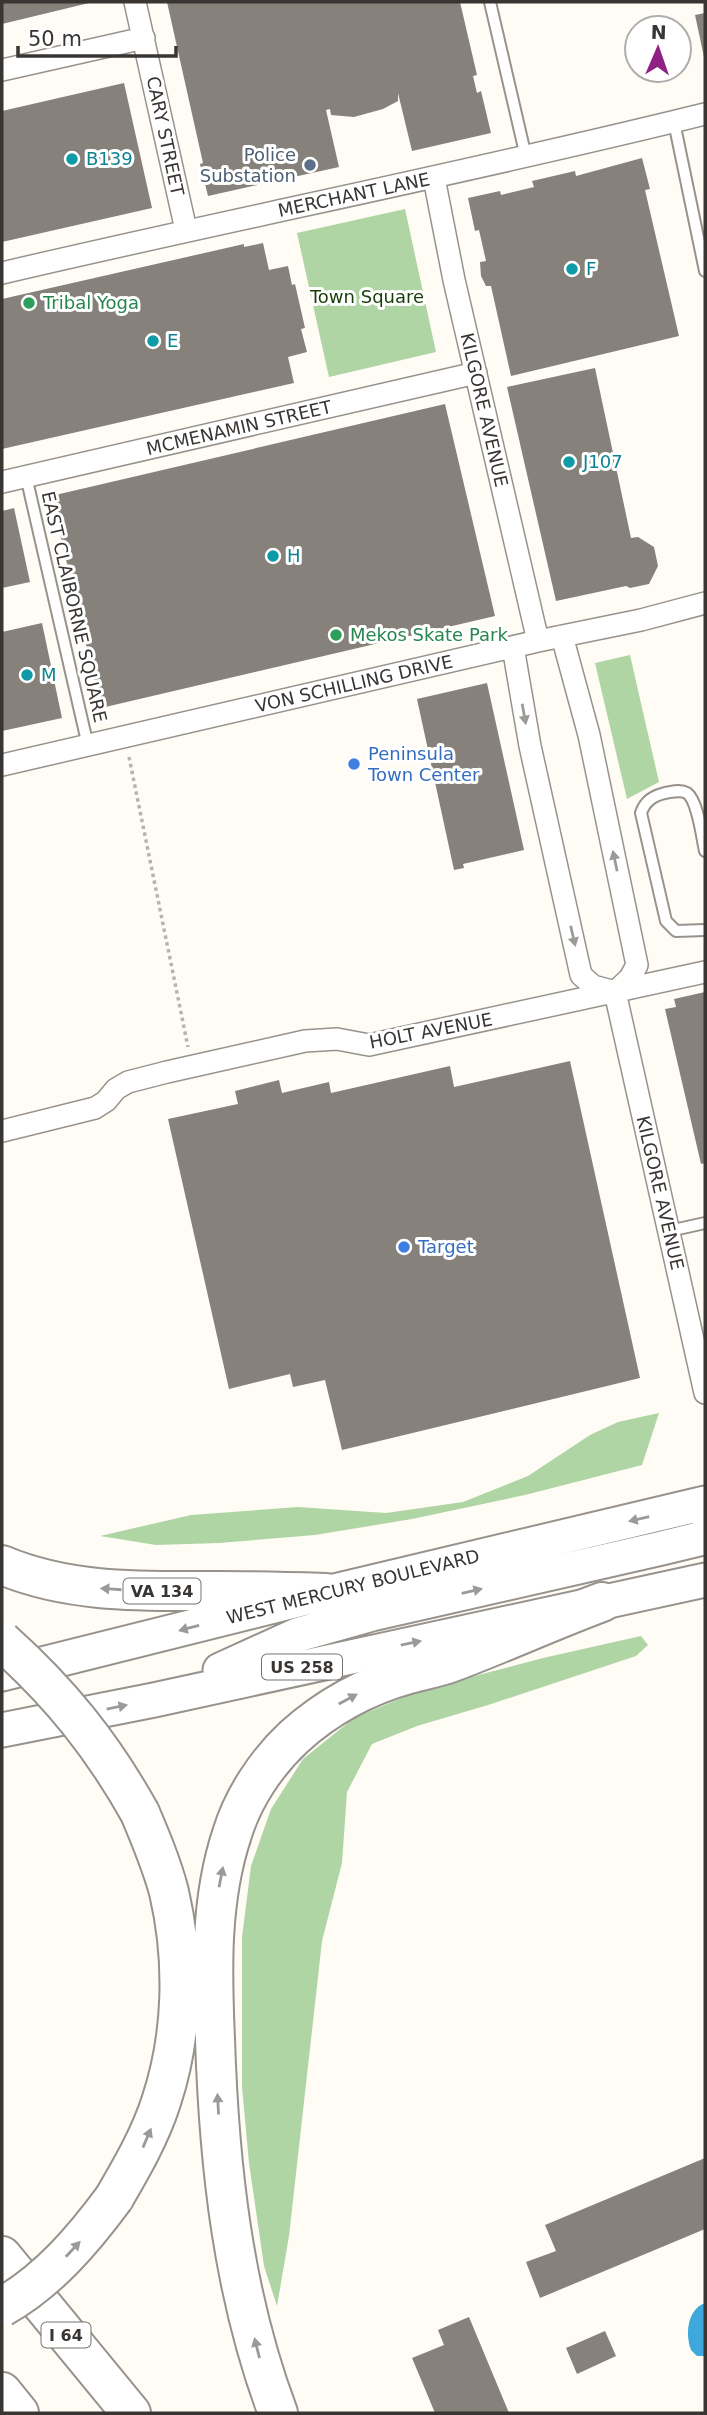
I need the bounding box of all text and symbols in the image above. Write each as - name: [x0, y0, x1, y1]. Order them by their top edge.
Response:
- scale bar: [18, 14, 175, 58]
- north arrow: [623, 14, 693, 84]
- text: N: [650, 21, 667, 43]
- text: 50 m: [28, 27, 82, 51]
- street label: CARY STREET: [143, 74, 189, 199]
- place label: Police Substation: [200, 144, 296, 186]
- place label: B139: [86, 148, 133, 169]
- marker: B139: [64, 151, 80, 167]
- marker: Police Substation: [302, 157, 318, 173]
- street label: MERCHANT LANE: [276, 168, 432, 221]
- place label: F: [586, 258, 596, 279]
- marker: F: [564, 261, 580, 277]
- park label: Town Square: [309, 286, 424, 307]
- place label: Tribal Yoga: [42, 292, 139, 313]
- marker: Tribal Yoga: [21, 295, 37, 311]
- place label: E: [167, 330, 178, 351]
- street label: KILGORE AVENUE: [457, 331, 512, 489]
- marker: E: [145, 333, 161, 349]
- street label: MCMENAMIN STREET: [144, 396, 335, 459]
- place label: J107: [582, 451, 623, 472]
- marker: J107: [561, 454, 577, 470]
- street label: EAST CLAIBORNE SQUARE: [38, 489, 111, 725]
- place label: H: [287, 545, 301, 566]
- marker: H: [265, 548, 281, 564]
- place label: Mekos Skate Park: [350, 624, 508, 645]
- marker: Mekos Skate Park: [328, 627, 344, 643]
- street label: VON SCHILLING DRIVE: [253, 651, 455, 716]
- place label: M: [41, 664, 57, 685]
- marker: M: [19, 667, 35, 683]
- one-way arrow: [519, 703, 530, 725]
- place label: Peninsula Town Center: [367, 743, 480, 785]
- marker: Peninsula Town Center: [346, 756, 362, 772]
- one-way arrow: [610, 850, 621, 872]
- one-way arrow: [567, 926, 578, 948]
- street label: HOLT AVENUE: [368, 1008, 494, 1053]
- street label: KILGORE AVENUE: [633, 1114, 688, 1272]
- place label: Target: [417, 1236, 474, 1257]
- marker: Target: [396, 1239, 412, 1255]
- one-way arrow: [628, 1514, 650, 1525]
- street label: WEST MERCURY BOULEVARD: [224, 1545, 482, 1628]
- road number: VA 134: [124, 1578, 200, 1604]
- one-way arrow: [99, 1583, 121, 1594]
- one-way arrow: [461, 1586, 483, 1597]
- one-way arrow: [178, 1623, 200, 1634]
- one-way arrow: [400, 1638, 422, 1649]
- road number: US 258: [262, 1654, 342, 1680]
- one-way arrow: [338, 1693, 358, 1705]
- one-way arrow: [106, 1701, 128, 1712]
- one-way arrow: [216, 1866, 227, 1888]
- one-way arrow: [212, 2093, 223, 2115]
- one-way arrow: [141, 2127, 152, 2148]
- one-way arrow: [65, 2240, 81, 2257]
- road number: I 64: [42, 2322, 90, 2348]
- one-way arrow: [251, 2337, 262, 2359]

